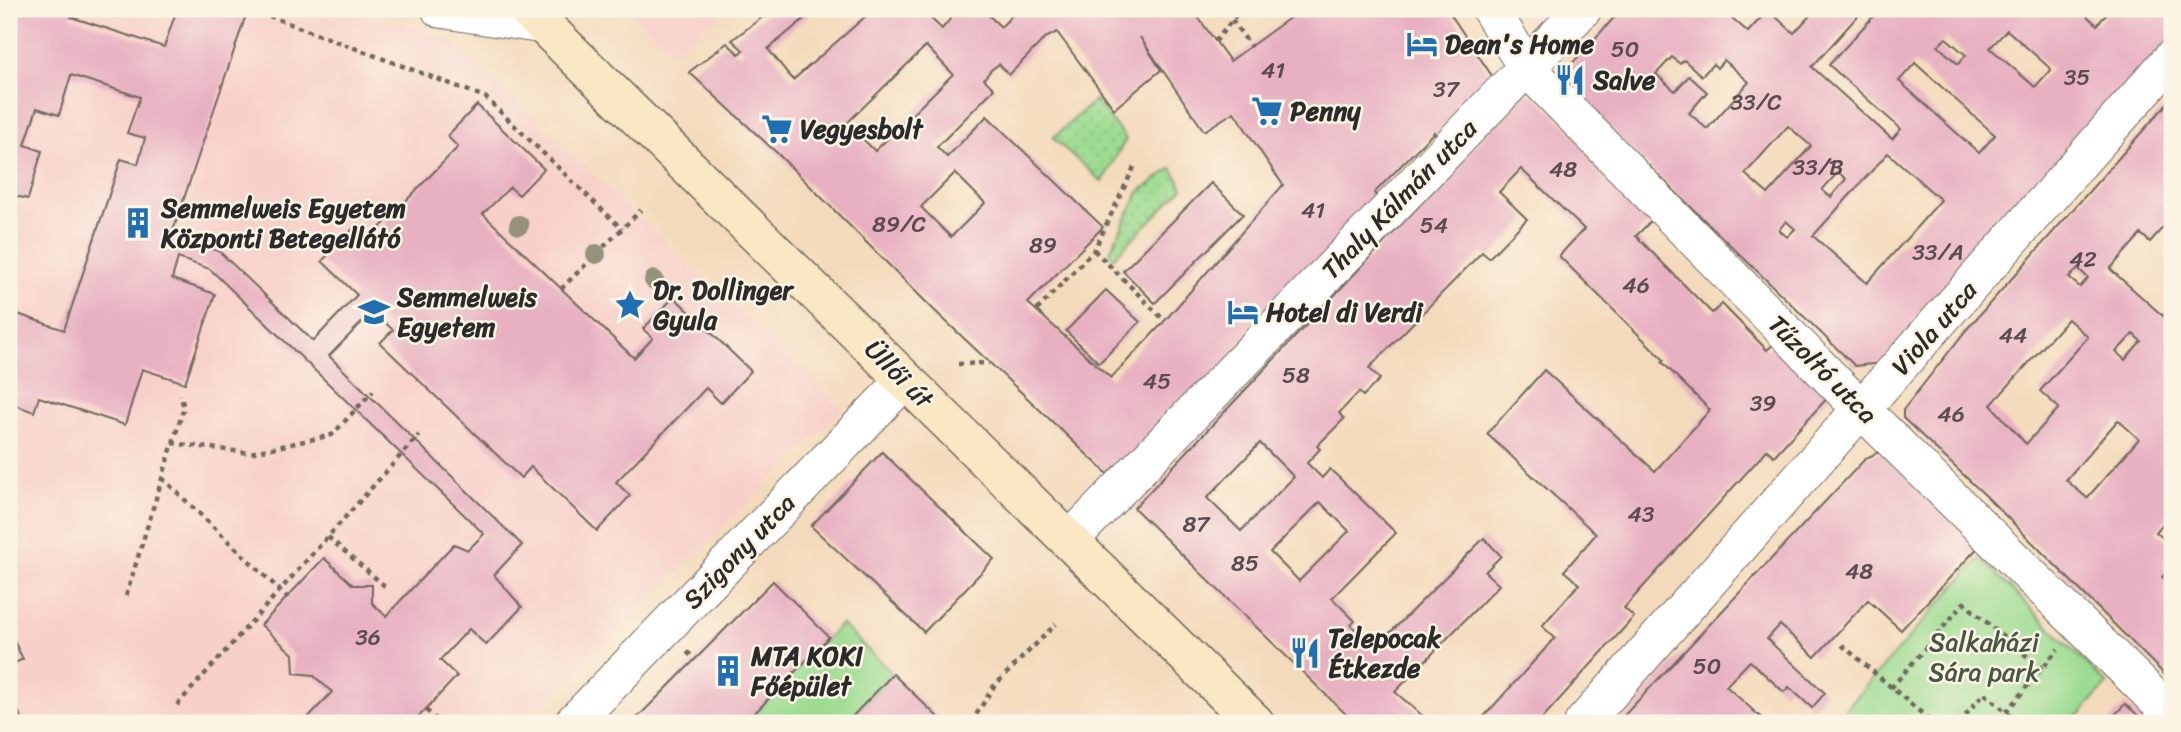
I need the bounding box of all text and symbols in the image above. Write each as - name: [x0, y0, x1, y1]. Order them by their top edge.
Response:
- place label: Dean's Home: [1445, 21, 1595, 67]
- hotel icon: Dean's Home: [1405, 27, 1439, 61]
- house number: 50: [1611, 29, 1639, 70]
- house number: 41: [1261, 50, 1285, 91]
- place label: Salve: [1592, 57, 1656, 103]
- house number: 35: [2064, 57, 2090, 98]
- restaurant icon: Salve: [1553, 63, 1587, 97]
- house number: 37: [1433, 69, 1461, 110]
- house number: 33/C: [1730, 82, 1782, 123]
- place label: Penny: [1290, 88, 1361, 134]
- supermarket icon: Penny: [1250, 94, 1284, 128]
- place label: Vegyesbolt: [800, 106, 924, 152]
- street label: Thaly Kálmán utca: [1309, 107, 1489, 291]
- supermarket icon: Vegyesbolt: [760, 112, 794, 146]
- house number: 33/B: [1792, 147, 1844, 188]
- house number: 48: [1549, 149, 1577, 190]
- place label: Semmelweis Egyetem Központi Betegellátó: [160, 185, 406, 261]
- house number: 41: [1301, 190, 1325, 231]
- house number: 89/C: [872, 204, 927, 245]
- house number: 54: [1420, 205, 1448, 246]
- building icon: Semmelweis Egyetem Központi Betegellátó: [121, 206, 155, 240]
- house number: 89: [1029, 225, 1057, 266]
- house number: 33/A: [1912, 232, 1964, 273]
- house number: 42: [2069, 239, 2097, 280]
- house number: 46: [1622, 265, 1650, 306]
- place label: Dr. Dollinger Gyula: [653, 267, 795, 343]
- street label: Viola utca: [1879, 269, 1989, 386]
- place label: Semmelweis Egyetem: [396, 274, 538, 350]
- place icon: Dr. Dollinger Gyula: [613, 288, 647, 322]
- place label: Hotel di Verdi: [1266, 289, 1424, 335]
- school or university icon: Semmelweis Egyetem: [357, 295, 391, 329]
- hotel icon: Hotel di Verdi: [1226, 295, 1260, 329]
- street label: Tűzoltó utca: [1757, 303, 1889, 435]
- house number: 44: [1999, 315, 2027, 356]
- street label: Üllői út: [853, 328, 946, 421]
- house number: 58: [1282, 355, 1310, 396]
- house number: 45: [1143, 361, 1171, 402]
- house number: 39: [1750, 383, 1776, 424]
- house number: 46: [1937, 394, 1965, 435]
- street label: Szigony utca: [671, 482, 807, 620]
- house number: 43: [1627, 494, 1655, 535]
- house number: 87: [1182, 504, 1211, 545]
- house number: 85: [1231, 543, 1259, 584]
- house number: 48: [1845, 551, 1873, 592]
- place label: Telepocak Étkezde: [1328, 615, 1442, 691]
- house number: 36: [355, 617, 381, 658]
- park label: Salkaházi Sára park: [1928, 619, 2040, 695]
- place label: MTA KOKI Főépület: [750, 633, 864, 709]
- restaurant icon: Telepocak Étkezde: [1288, 636, 1322, 670]
- house number: 50: [1693, 646, 1721, 687]
- building icon: MTA KOKI Főépület: [711, 654, 745, 688]

